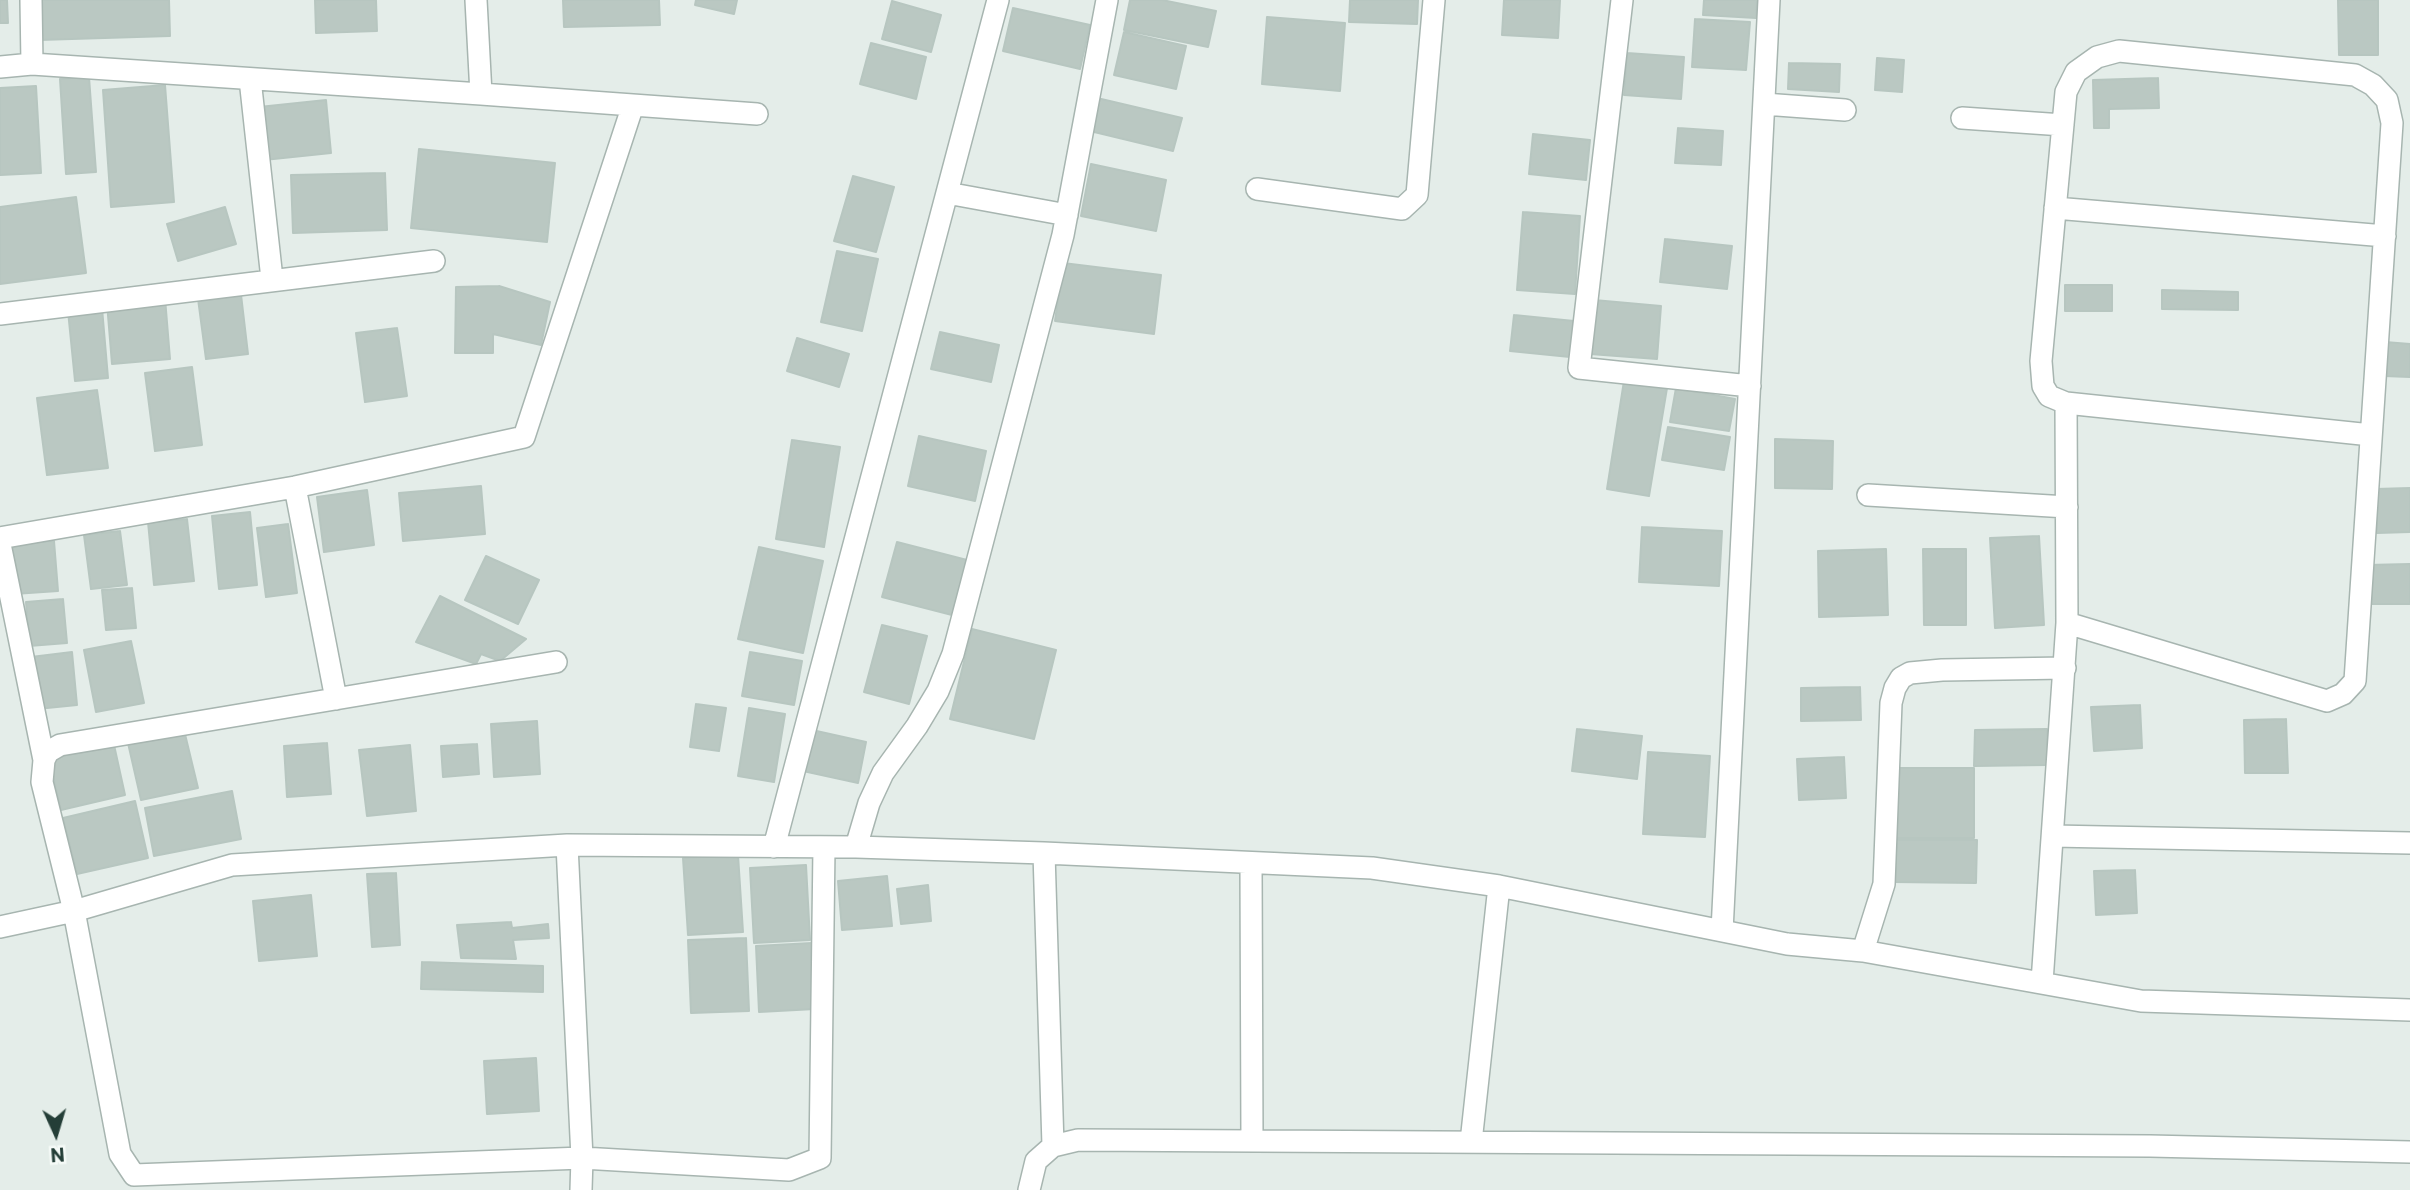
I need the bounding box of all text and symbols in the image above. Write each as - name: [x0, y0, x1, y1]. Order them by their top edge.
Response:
- north arrow: [21, 1099, 91, 1169]
- text: N: [50, 1143, 65, 1167]

